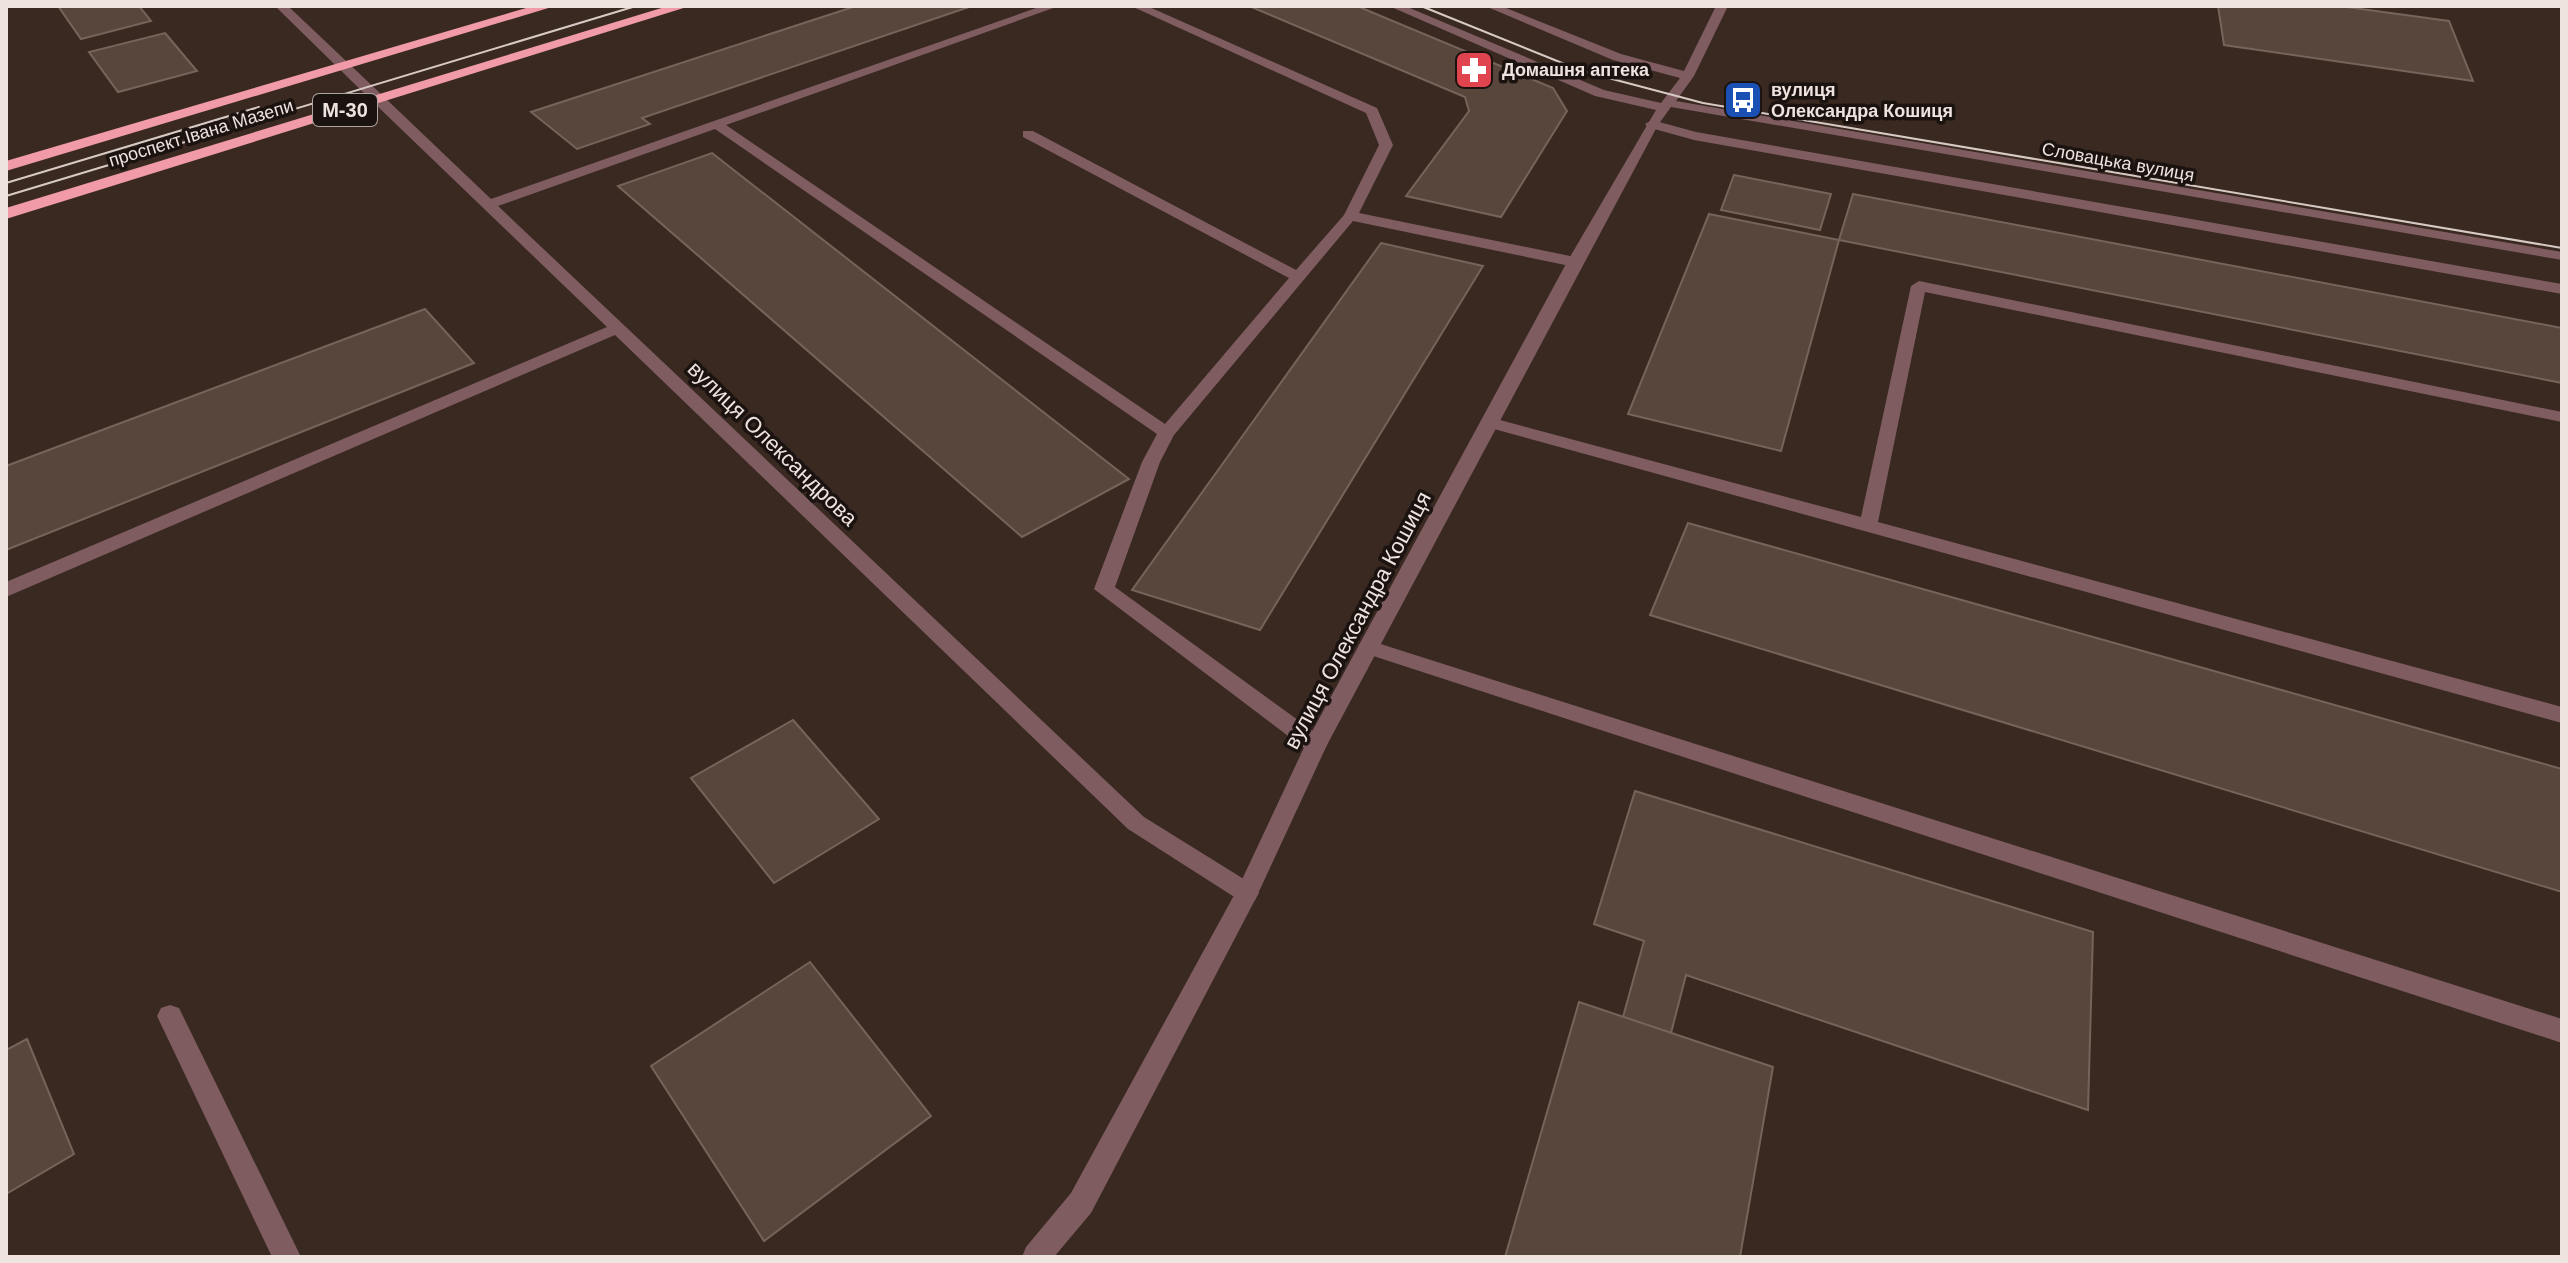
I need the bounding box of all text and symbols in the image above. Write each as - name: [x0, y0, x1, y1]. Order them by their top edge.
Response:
- pharmacy icon: Домашня аптека: [1453, 49, 1495, 91]
- place label: Домашня аптека: [1502, 60, 1650, 80]
- bus stop icon: вулиця Олександра Кошиця: [1722, 79, 1764, 121]
- place label: вулиця Олександра Кошиця: [1771, 80, 1953, 121]
- road number: М-30: [313, 94, 377, 126]
- street label: проспект Івана Мазепи: [106, 95, 296, 171]
- street label: Словацька вулиця: [2040, 139, 2196, 185]
- street label: вулиця Олександрова: [683, 356, 863, 531]
- street label: вулиця Олександра Кошиця: [1279, 487, 1436, 753]

